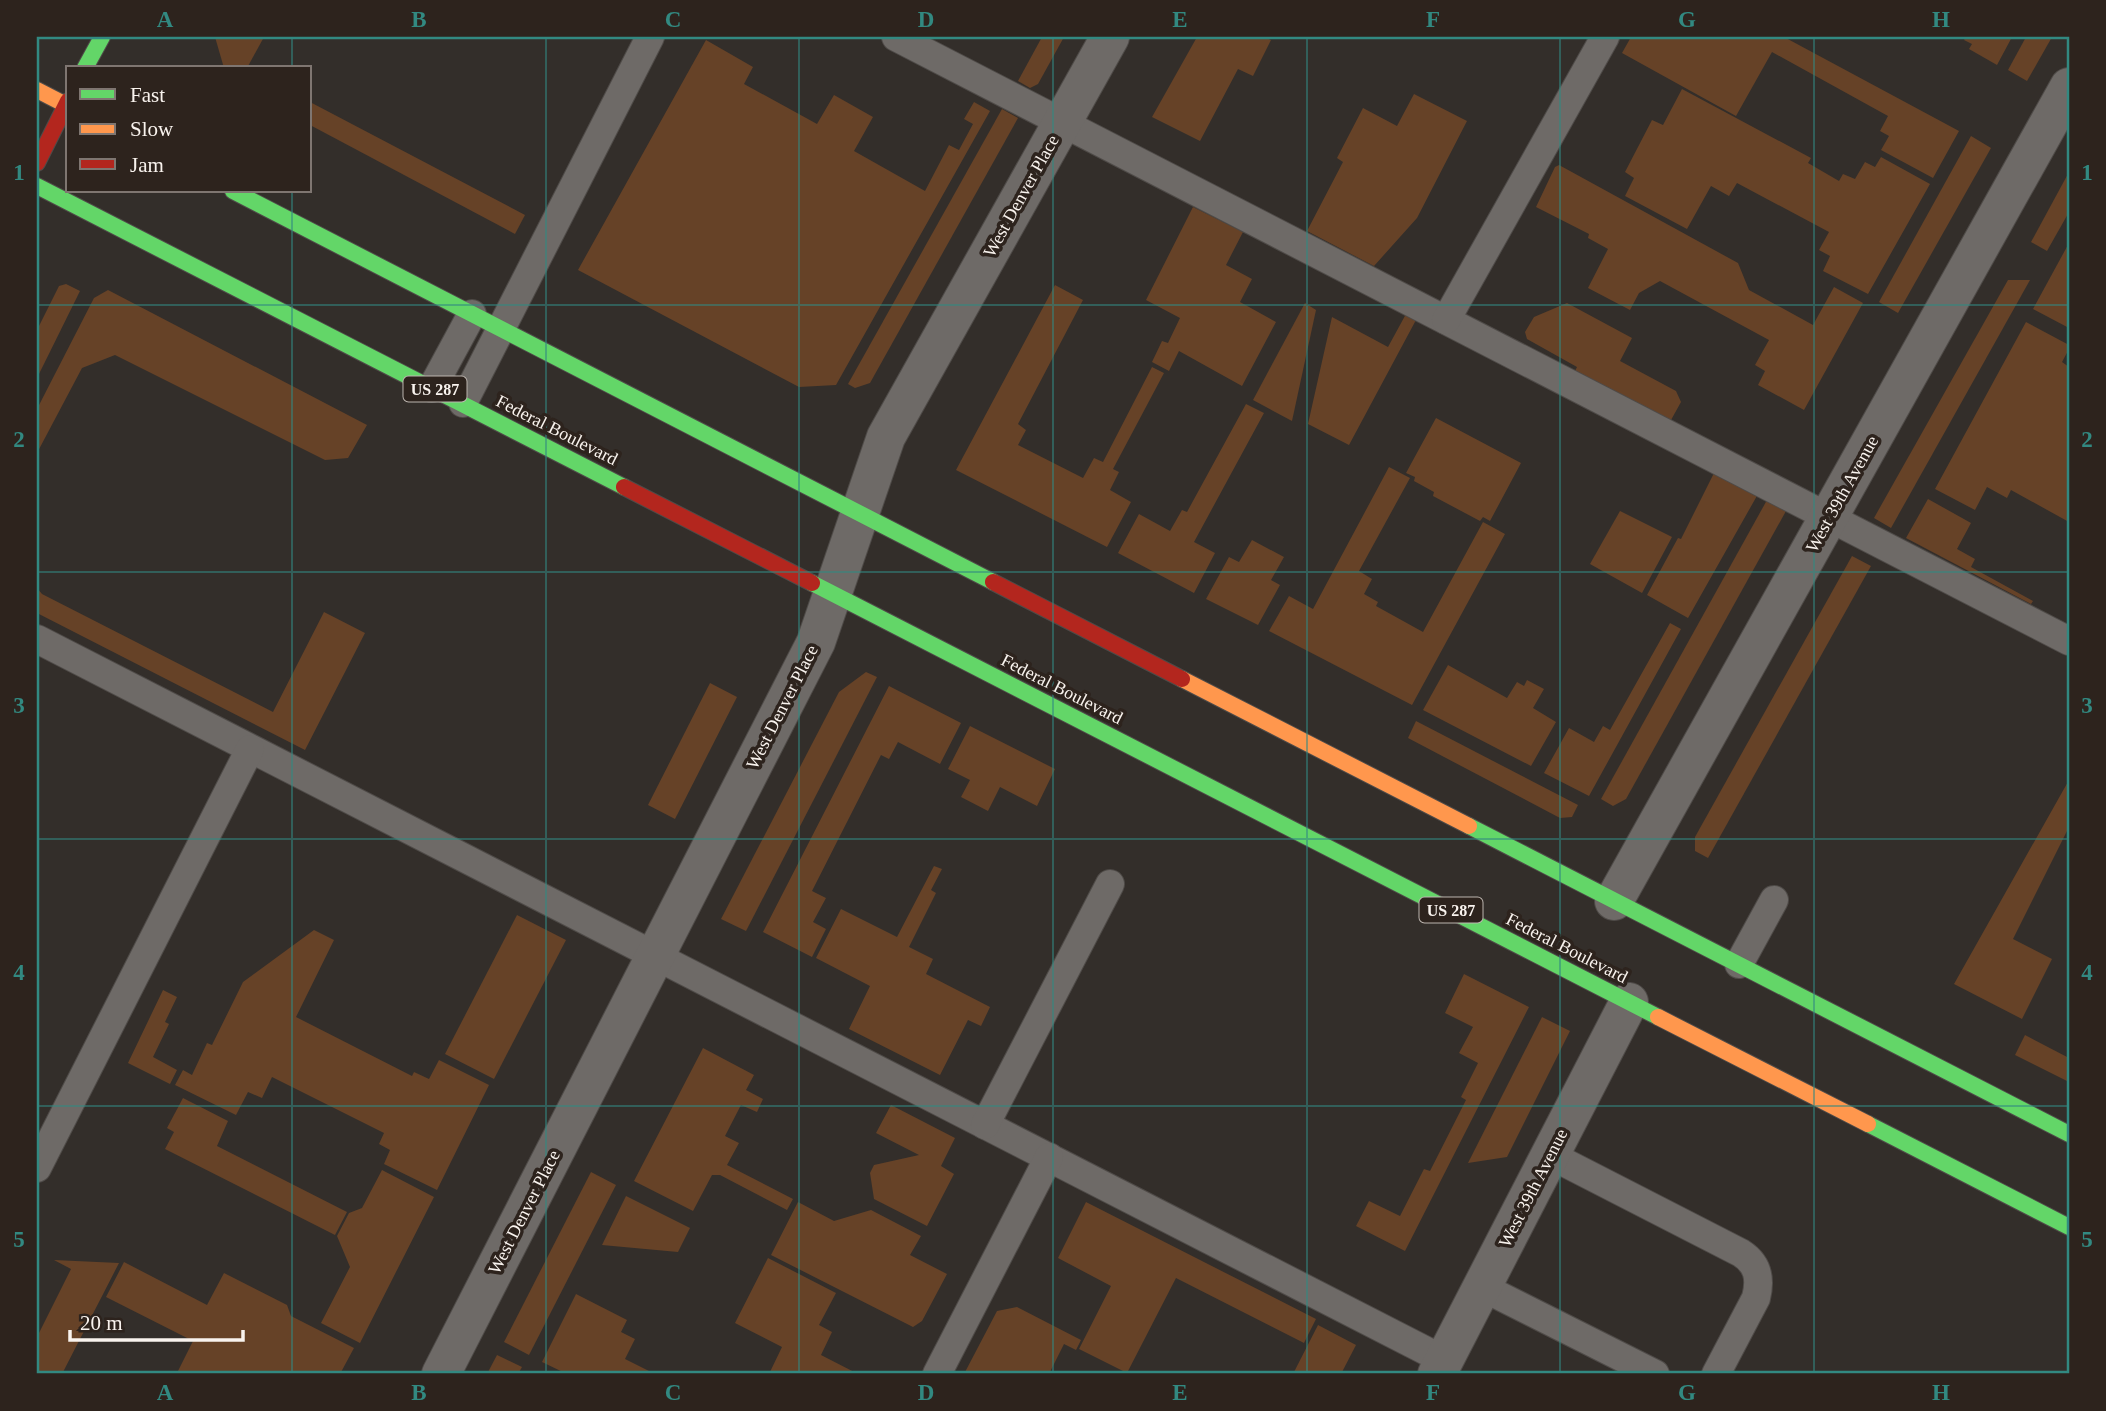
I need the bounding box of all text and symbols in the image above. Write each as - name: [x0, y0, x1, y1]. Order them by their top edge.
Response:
- text: A: [157, 7, 174, 32]
- text: B: [411, 7, 427, 32]
- text: C: [665, 7, 681, 32]
- text: D: [918, 7, 934, 32]
- text: E: [1172, 7, 1188, 32]
- text: F: [1426, 7, 1440, 32]
- text: G: [1678, 7, 1696, 32]
- text: H: [1932, 7, 1950, 32]
- legend: [66, 66, 312, 192]
- text: Fast: [130, 83, 165, 107]
- text: Slow: [130, 117, 174, 141]
- street label: West Denver Place: [979, 131, 1063, 261]
- text: Jam: [130, 153, 164, 177]
- text: 1: [13, 160, 25, 185]
- text: 1: [2081, 160, 2093, 185]
- road number: US 287: [404, 376, 466, 402]
- street label: Federal Boulevard: [493, 391, 621, 469]
- text: 2: [13, 427, 25, 452]
- text: 2: [2081, 427, 2093, 452]
- street label: West 39th Avenue: [1802, 432, 1882, 556]
- street label: West Denver Place: [742, 642, 822, 772]
- street label: Federal Boulevard: [998, 650, 1126, 728]
- text: 3: [13, 693, 25, 718]
- text: 3: [2081, 693, 2093, 718]
- road number: US 287: [1420, 898, 1482, 922]
- street label: Federal Boulevard: [1503, 909, 1631, 987]
- text: 4: [13, 960, 25, 985]
- text: 4: [2081, 960, 2093, 985]
- street label: West 39th Avenue: [1495, 1125, 1571, 1251]
- street label: West Denver Place: [484, 1147, 564, 1277]
- text: 5: [13, 1227, 25, 1252]
- text: 5: [2081, 1227, 2093, 1252]
- scale bar: [70, 1299, 243, 1343]
- text: 20 m: [80, 1311, 123, 1335]
- text: A: [157, 1380, 174, 1405]
- text: B: [411, 1380, 427, 1405]
- text: C: [665, 1380, 681, 1405]
- text: D: [918, 1380, 934, 1405]
- text: E: [1172, 1380, 1188, 1405]
- text: F: [1426, 1380, 1440, 1405]
- text: G: [1678, 1380, 1696, 1405]
- text: H: [1932, 1380, 1950, 1405]

